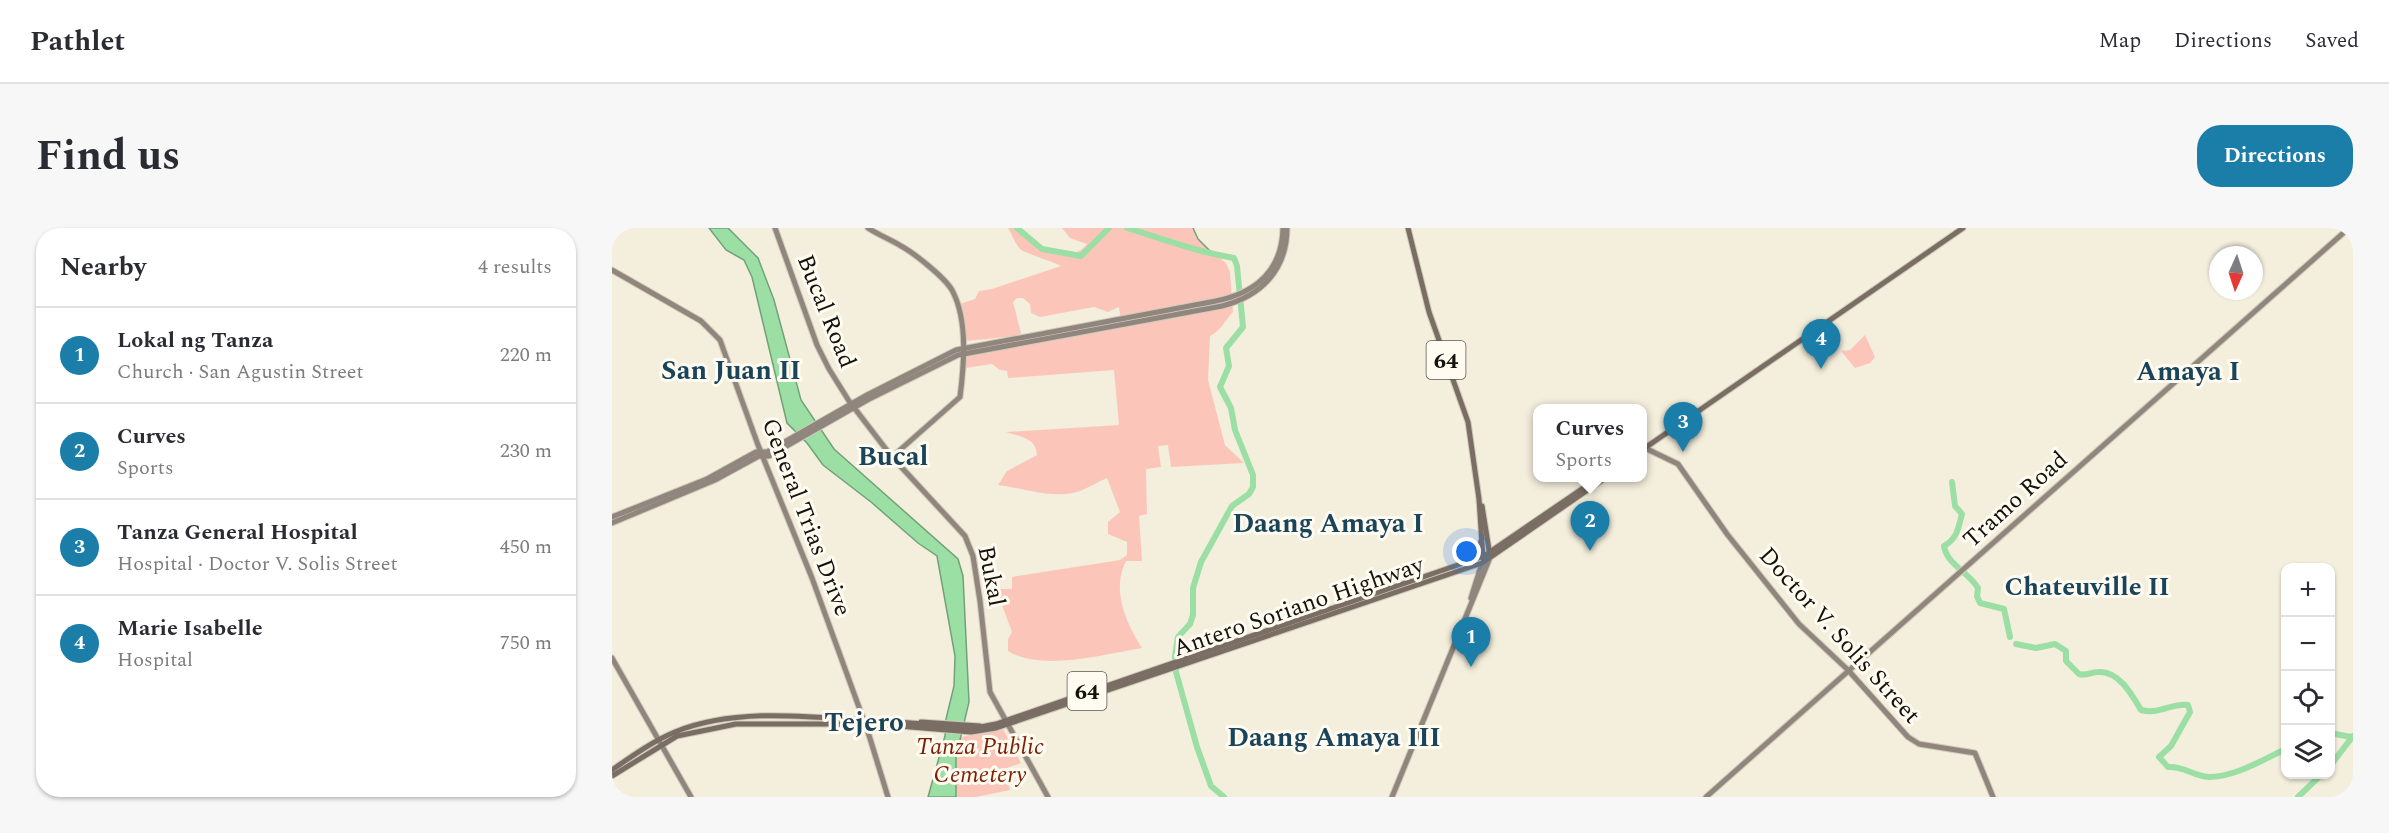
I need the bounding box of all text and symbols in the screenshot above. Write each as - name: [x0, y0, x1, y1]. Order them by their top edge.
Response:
- text: Pathlet: [30, 20, 125, 63]
- text: Map: [2099, 25, 2141, 57]
- text: Directions: [2174, 25, 2272, 57]
- text: Saved: [2305, 25, 2359, 57]
- text: Find us: [36, 125, 180, 188]
- button: Directions: [2197, 125, 2353, 187]
- north arrow: [2209, 246, 2263, 300]
- text: Nearby: [60, 247, 146, 287]
- street label: Bucal Road: [787, 249, 865, 374]
- text: 4 results: [478, 252, 552, 282]
- pin: 4: [1802, 320, 1840, 369]
- text: Lokal ng Tanza: [117, 324, 273, 357]
- text: 1: [74, 340, 85, 370]
- text: 220 m: [500, 340, 552, 370]
- road number: 64: [1426, 341, 1466, 379]
- district label: San Juan II: [661, 350, 801, 392]
- district label: Amaya I: [2136, 351, 2240, 393]
- text: Church · San Agustin Street: [117, 357, 364, 387]
- pin: 3: [1664, 402, 1702, 452]
- popup: [1533, 404, 1647, 482]
- text: Curves: [1556, 412, 1624, 445]
- street label: General Trias Drive: [752, 413, 860, 622]
- text: Curves: [117, 420, 186, 453]
- text: 2: [74, 436, 85, 466]
- text: 230 m: [500, 436, 552, 466]
- district label: Bucal: [858, 436, 928, 478]
- street label: Tramo Road: [1955, 443, 2076, 557]
- text: Sports: [1556, 445, 1612, 475]
- text: Sports: [117, 453, 174, 483]
- pin: 2: [1570, 502, 1610, 551]
- district label: Daang Amaya I: [1232, 503, 1424, 545]
- text: Tanza General Hospital: [117, 516, 358, 549]
- text: 3: [74, 532, 85, 562]
- text: 450 m: [500, 532, 552, 562]
- your location: [1452, 537, 1481, 566]
- street label: Doctor V. Solis Street: [1750, 539, 1929, 732]
- street label: Bukal: [968, 543, 1015, 610]
- street label: Antero Soriano Highway: [1168, 547, 1430, 667]
- text: Hospital · Doctor V. Solis Street: [117, 549, 398, 579]
- map controls: [2281, 563, 2335, 779]
- button: +: [2281, 563, 2335, 617]
- district label: Chateuville II: [2004, 567, 2170, 607]
- text: Marie Isabelle: [117, 612, 263, 645]
- button: −: [2281, 617, 2335, 671]
- pin: 1: [1452, 618, 1490, 667]
- text: 4: [74, 628, 85, 658]
- text: 750 m: [500, 628, 552, 658]
- text: Hospital: [117, 645, 193, 675]
- button: locate: [2281, 671, 2335, 725]
- road number: 64: [1068, 672, 1106, 710]
- district label: Tejero: [824, 702, 904, 744]
- district label: Daang Amaya III: [1227, 717, 1441, 759]
- button: layers: [2281, 725, 2335, 779]
- park label: Tanza Public Cemetery: [916, 729, 1044, 793]

